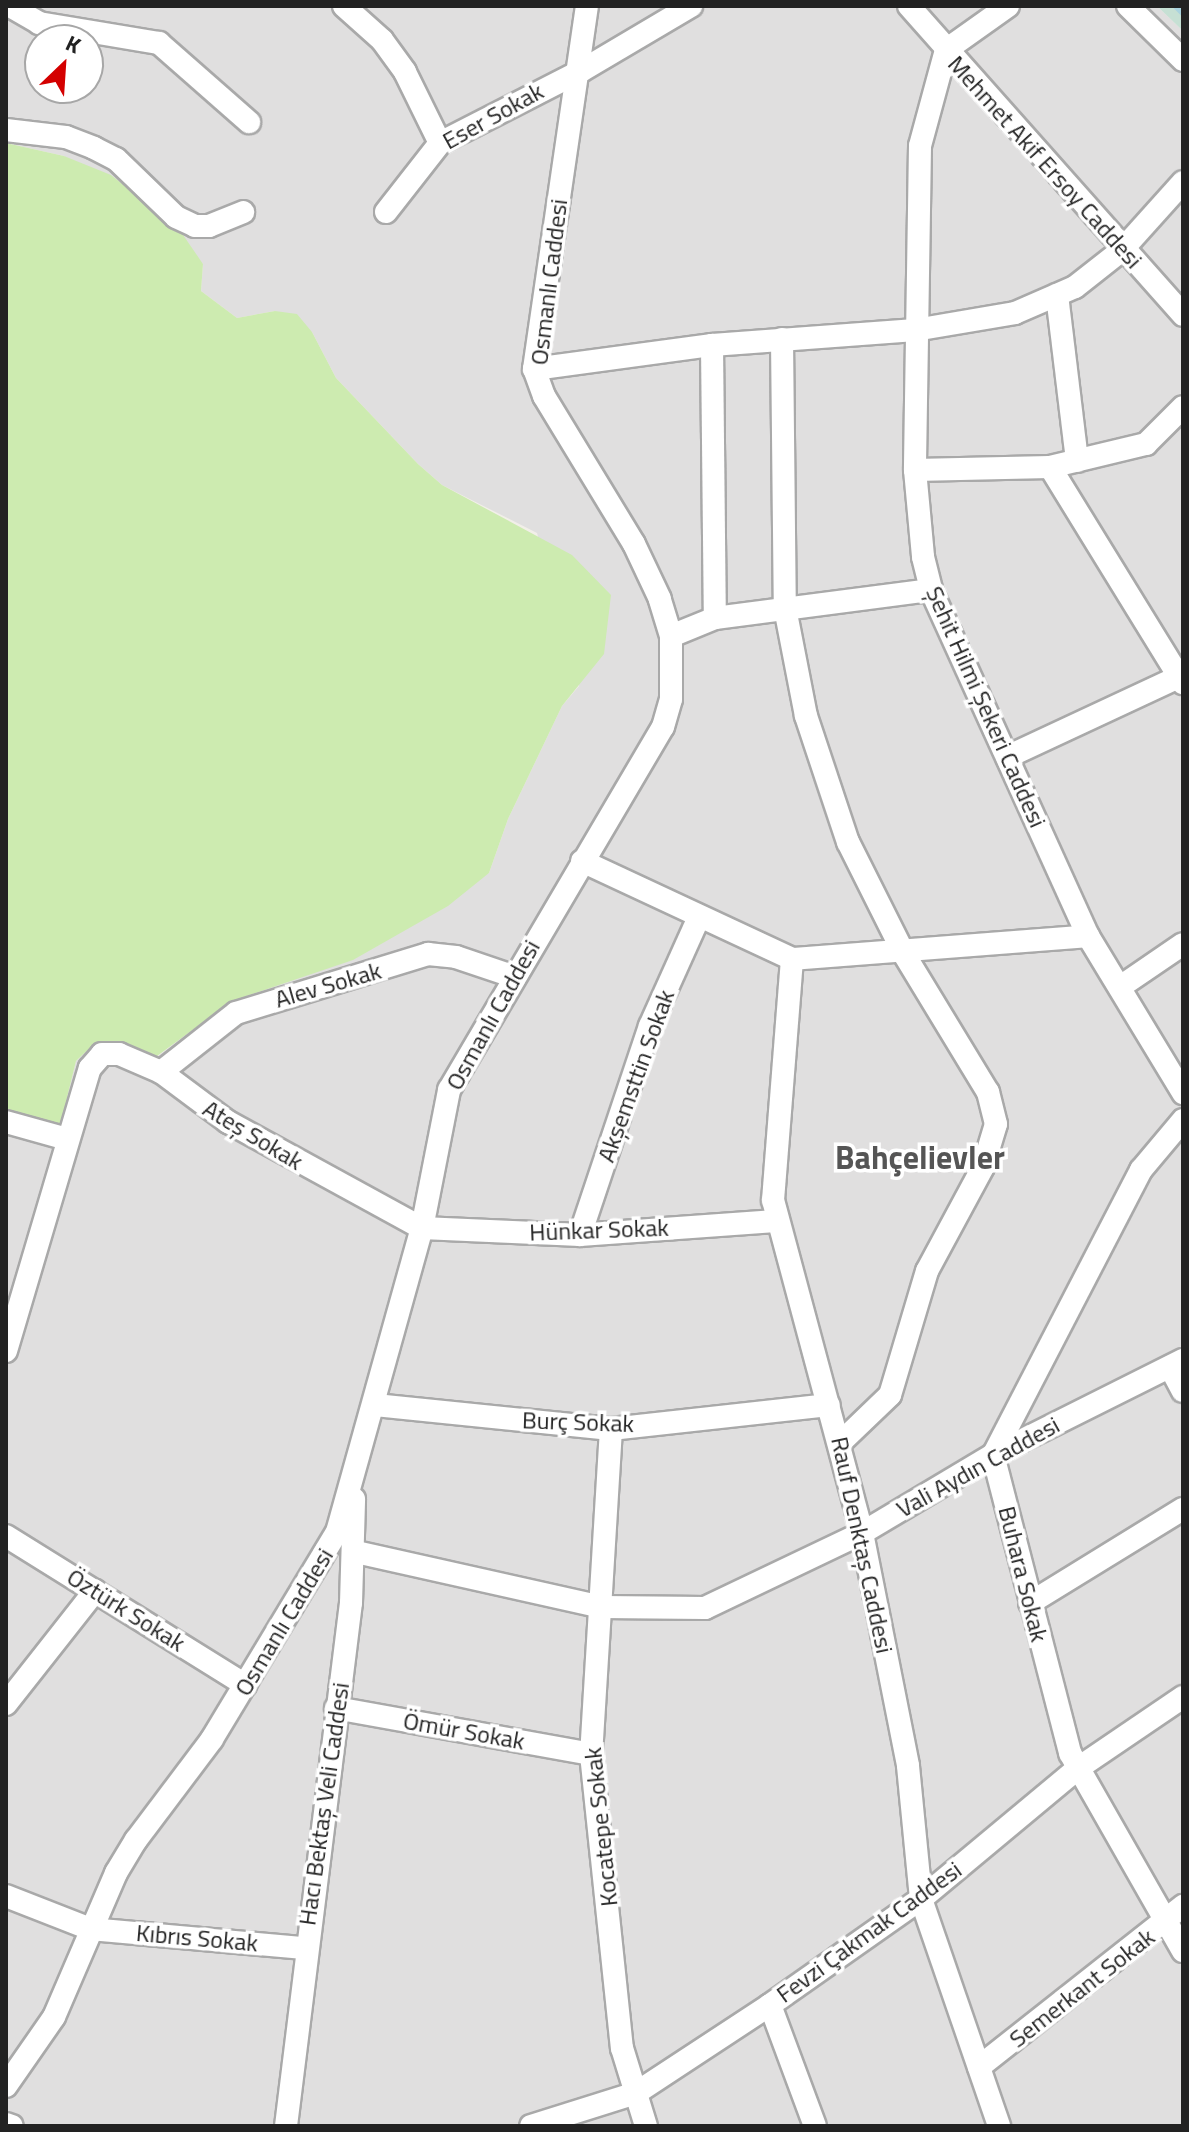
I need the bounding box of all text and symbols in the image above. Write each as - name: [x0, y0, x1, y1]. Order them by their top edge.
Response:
- north arrow: [24, 24, 104, 104]
- text: K: [60, 26, 86, 62]
- street label: Mehmet Akif Ersoy Caddesi: [942, 50, 1148, 274]
- street label: Eser Sokak: [438, 77, 548, 155]
- street label: Osmanlı Caddesi: [525, 197, 573, 367]
- street label: Şehit Hilmi Şekeri Caddesi: [920, 582, 1052, 832]
- street label: Osmanlı Caddesi: [440, 935, 546, 1095]
- street label: Alev Sokak: [272, 956, 384, 1014]
- street label: Akşemsttin Sokak: [591, 986, 681, 1166]
- street label: Ateş Sokak: [198, 1094, 308, 1176]
- district label: Bahçelievler: [835, 1138, 1005, 1176]
- street label: Hünkar Sokak: [529, 1213, 669, 1247]
- street label: Burç Sokak: [522, 1406, 634, 1438]
- street label: Vali Aydın Caddesi: [892, 1410, 1064, 1524]
- street label: Rauf Denktaş Caddesi: [825, 1434, 899, 1656]
- street label: Buhara Sokak: [992, 1503, 1054, 1645]
- street label: Osmanlı Caddesi: [229, 1543, 339, 1701]
- street label: Öztürk Sokak: [62, 1562, 190, 1658]
- street label: Hacı Bektaş Veli Caddesi: [293, 1681, 355, 1927]
- street label: Ömür Sokak: [401, 1706, 527, 1756]
- street label: Kocatepe Sokak: [578, 1746, 624, 1908]
- street label: Fevzi Çakmak Caddesi: [771, 1855, 967, 2009]
- street label: Kıbrıs Sokak: [135, 1918, 259, 1958]
- street label: Semerkant Sokak: [1004, 1922, 1160, 2054]

